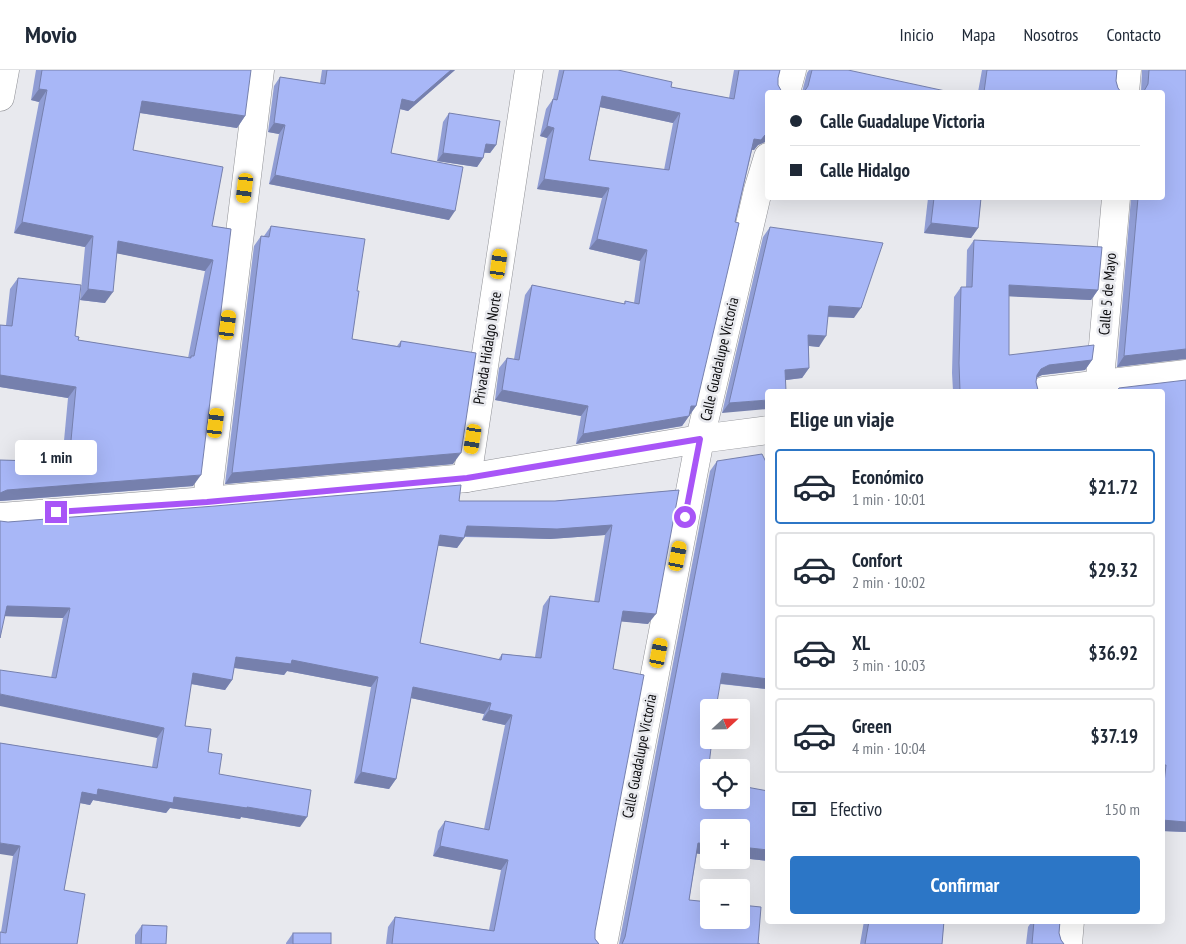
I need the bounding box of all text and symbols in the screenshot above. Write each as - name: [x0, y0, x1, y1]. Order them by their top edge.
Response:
- text: Movio: [25, 19, 77, 50]
- text: Inicio: [900, 23, 934, 46]
- text: Mapa: [962, 23, 995, 46]
- text: Nosotros: [1023, 23, 1078, 46]
- text: Contacto: [1106, 23, 1161, 46]
- text: Calle Guadalupe Victoria: [820, 109, 985, 133]
- text: Calle Hidalgo: [820, 158, 910, 182]
- car: [235, 172, 254, 204]
- car: [489, 248, 508, 280]
- street label: Calle 5 de Mayo: [1094, 252, 1120, 336]
- street label: Privada Hidalgo Norte: [469, 290, 505, 406]
- street label: Calle Guadalupe Victoria: [696, 295, 742, 423]
- car: [218, 309, 237, 341]
- text: Elige un viaje: [790, 405, 894, 433]
- car: [206, 407, 225, 439]
- car: [463, 423, 482, 455]
- callout: 1 min: [15, 440, 97, 474]
- text: 1 min: [40, 447, 72, 467]
- icon: car: [792, 464, 837, 509]
- text: Económico: [852, 465, 924, 489]
- text: $21.72: [1089, 475, 1138, 499]
- text: 1 min · 10:01: [852, 489, 926, 509]
- route end: [45, 501, 67, 523]
- route start: [674, 506, 696, 528]
- car: [667, 540, 688, 572]
- icon: car: [792, 547, 837, 592]
- text: Confort: [852, 548, 902, 572]
- text: $29.32: [1089, 558, 1138, 582]
- text: 2 min · 10:02: [852, 572, 926, 592]
- icon: car: [792, 630, 837, 675]
- text: XL: [852, 631, 870, 655]
- car: [648, 637, 669, 669]
- text: $36.92: [1089, 641, 1138, 665]
- text: 3 min · 10:03: [852, 655, 926, 675]
- street label: Calle Guadalupe Victoria: [618, 692, 660, 820]
- north arrow: [700, 699, 750, 749]
- map controls: [700, 699, 750, 929]
- icon: car: [792, 713, 837, 758]
- text: Green: [852, 714, 892, 738]
- text: $37.19: [1090, 724, 1138, 748]
- text: 4 min · 10:04: [852, 738, 926, 758]
- button: locate: [700, 759, 750, 809]
- icon: cash: [790, 795, 818, 823]
- text: Efectivo: [830, 797, 882, 821]
- text: 150 m: [1105, 799, 1140, 819]
- button: +: [700, 819, 750, 869]
- button: Confirmar: [790, 856, 1140, 914]
- button: −: [700, 879, 750, 929]

